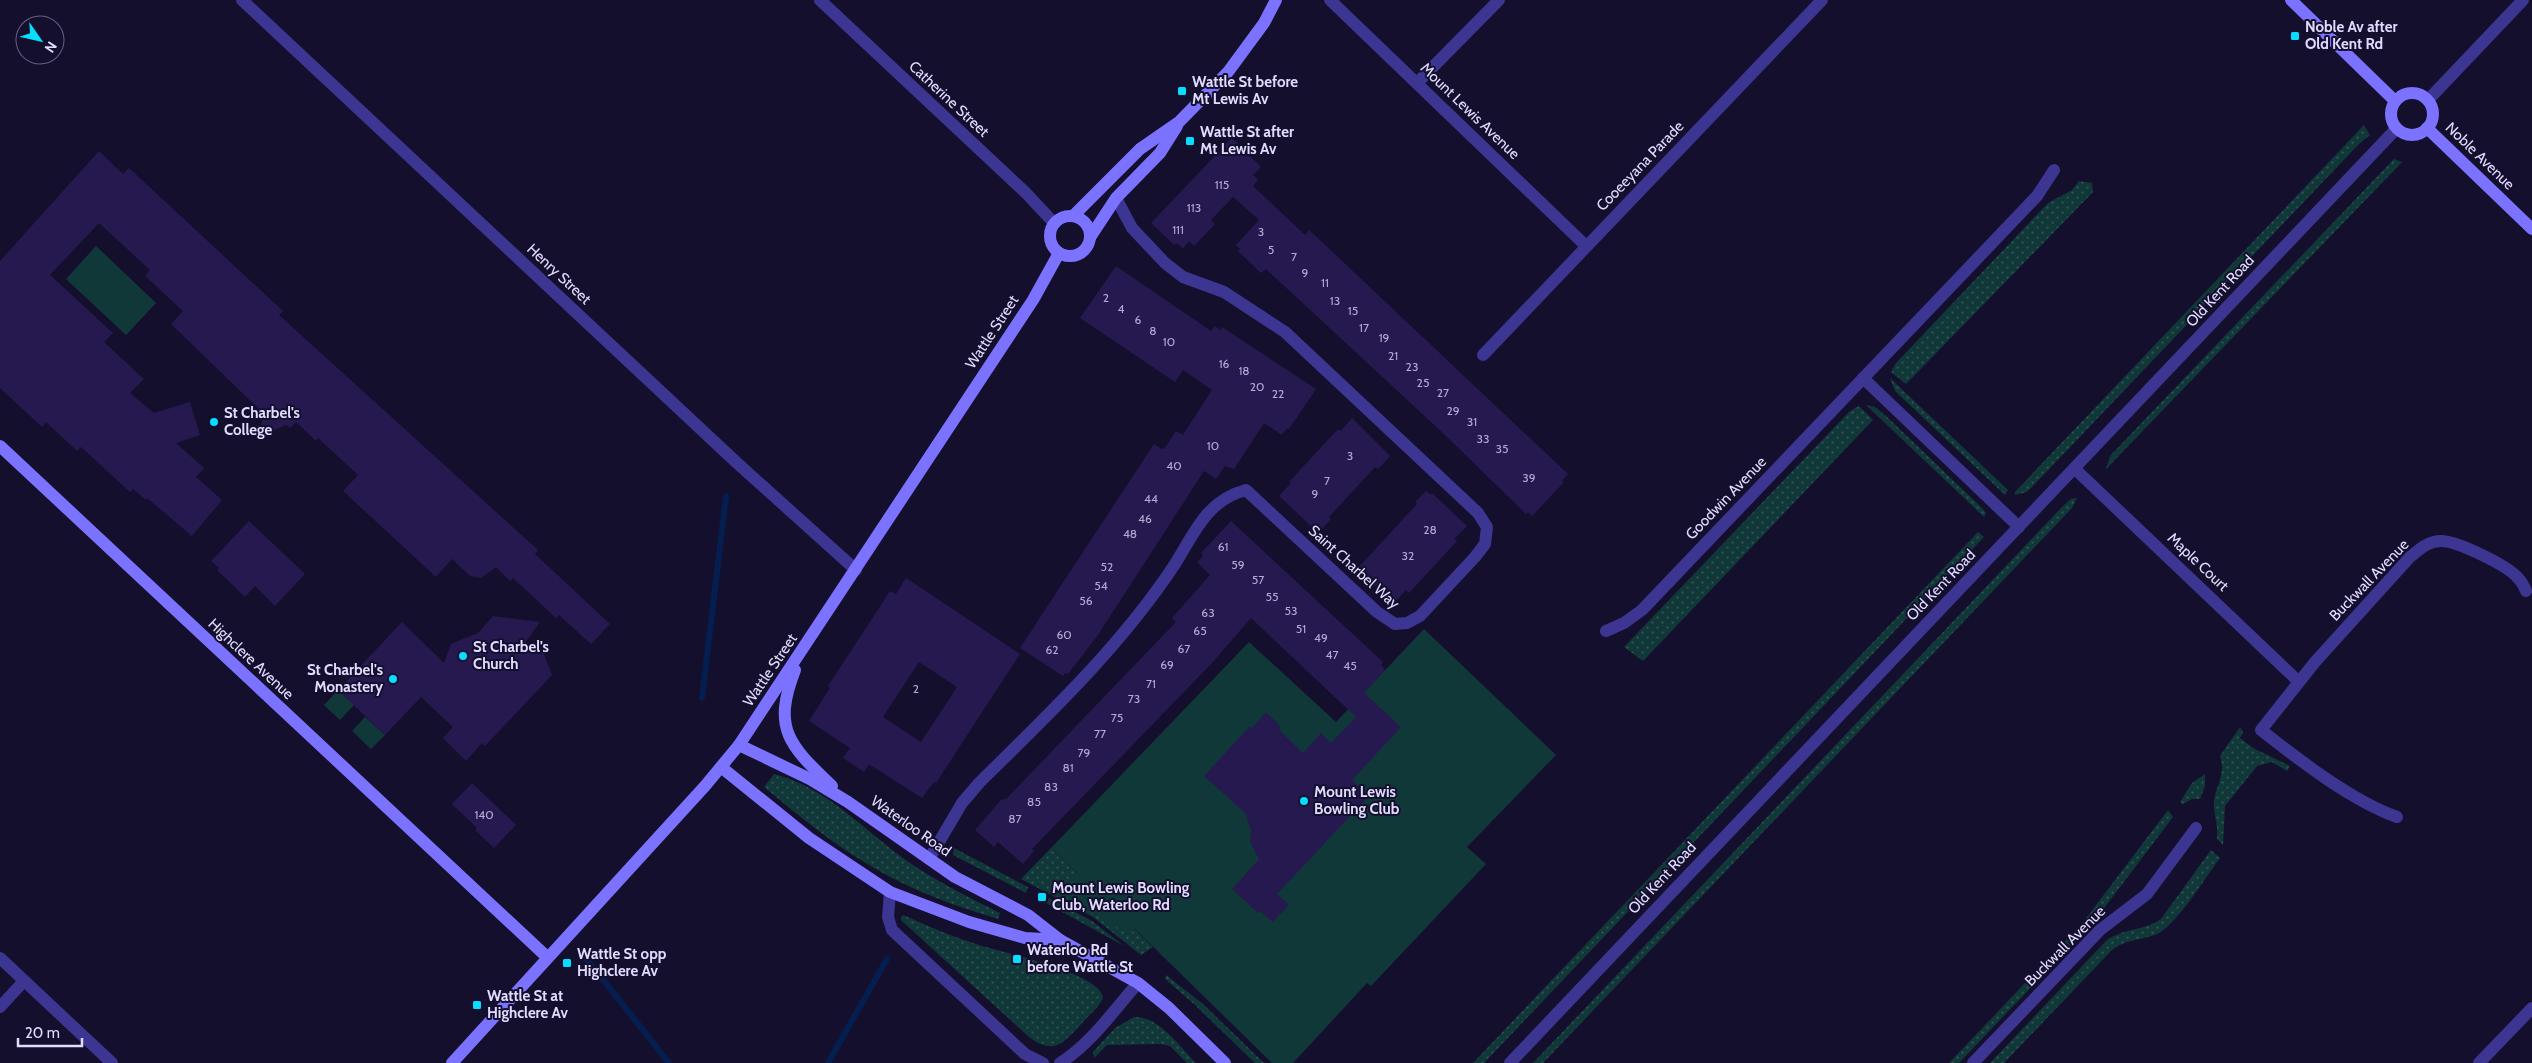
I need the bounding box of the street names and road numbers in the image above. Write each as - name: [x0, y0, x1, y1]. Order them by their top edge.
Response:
- street label: Catherine Street: [905, 57, 993, 141]
- street label: Mount Lewis Avenue: [1417, 59, 1524, 163]
- street label: Cooeeyana Parade: [1593, 117, 1688, 215]
- street label: Noble Avenue: [2442, 119, 2518, 194]
- street label: Henry Street: [523, 240, 595, 308]
- street label: Old Kent Road: [2182, 251, 2258, 331]
- street label: Wattle Street: [962, 292, 1022, 372]
- street label: Goodwin Avenue: [1682, 453, 1770, 543]
- street label: Saint Charbel Way: [1305, 521, 1403, 613]
- street label: Maple Court: [2164, 529, 2232, 595]
- street label: Buckwall Avenue: [2326, 535, 2413, 624]
- street label: Old Kent Road: [1903, 546, 1979, 624]
- street label: Highclere Avenue: [205, 615, 298, 703]
- street label: Wattle Street: [739, 630, 801, 710]
- street label: Waterloo Road: [867, 792, 955, 860]
- street label: Old Kent Road: [1624, 838, 1700, 918]
- street label: Buckwall Avenue: [2021, 902, 2109, 990]

